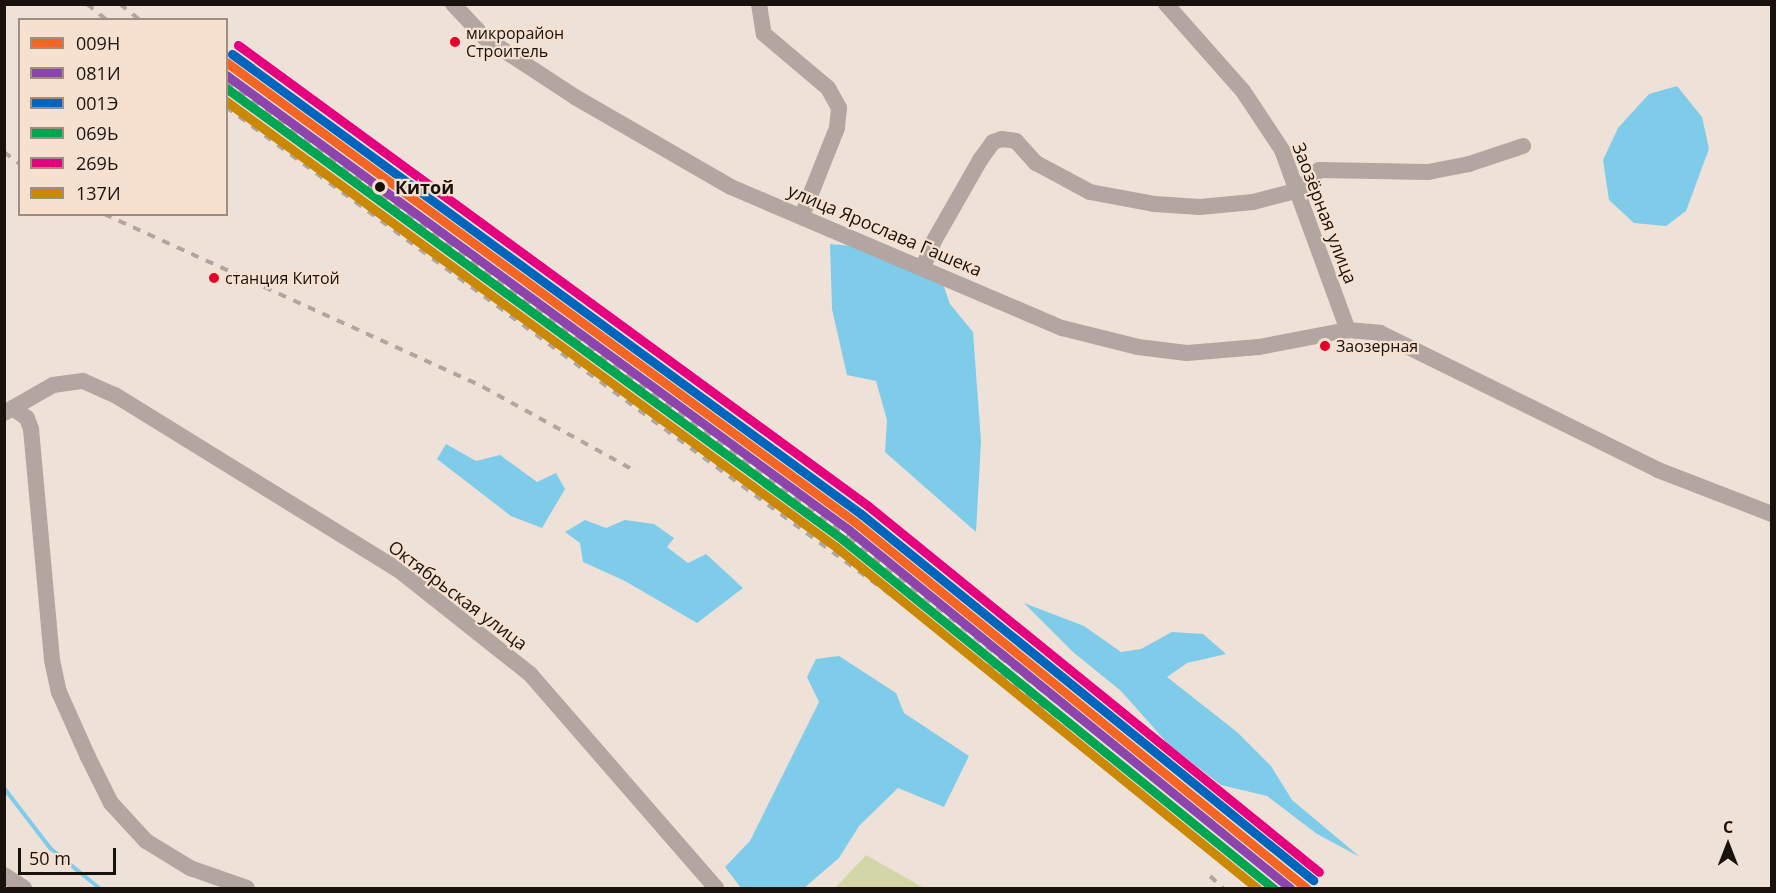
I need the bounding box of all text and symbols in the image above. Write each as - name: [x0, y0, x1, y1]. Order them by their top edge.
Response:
- legend: [18, 18, 228, 216]
- place label: микрорайон Строитель: [466, 23, 564, 61]
- text: 009Н: [76, 31, 120, 55]
- marker: микрорайон Строитель: [449, 36, 461, 48]
- text: 081И: [76, 61, 121, 85]
- text: 001Э: [76, 91, 118, 115]
- text: 069Ь: [76, 121, 118, 145]
- street label: Заозёрная улица: [1288, 139, 1362, 287]
- text: 269Ь: [76, 151, 118, 175]
- place label: Китой: [395, 176, 454, 198]
- marker: Китой: [370, 177, 390, 197]
- street label: улица Ярослава Гашека: [785, 179, 985, 281]
- text: 137И: [76, 181, 121, 205]
- place label: станция Китой: [225, 268, 340, 288]
- marker: станция Китой: [208, 272, 220, 284]
- place label: Заозерная: [1336, 336, 1418, 356]
- marker: Заозерная: [1319, 340, 1331, 352]
- street label: Октябрьская улица: [384, 536, 532, 654]
- north arrow: [1698, 815, 1758, 875]
- text: С: [1723, 816, 1733, 838]
- scale bar: [21, 836, 118, 874]
- text: 50 m: [29, 846, 71, 870]

